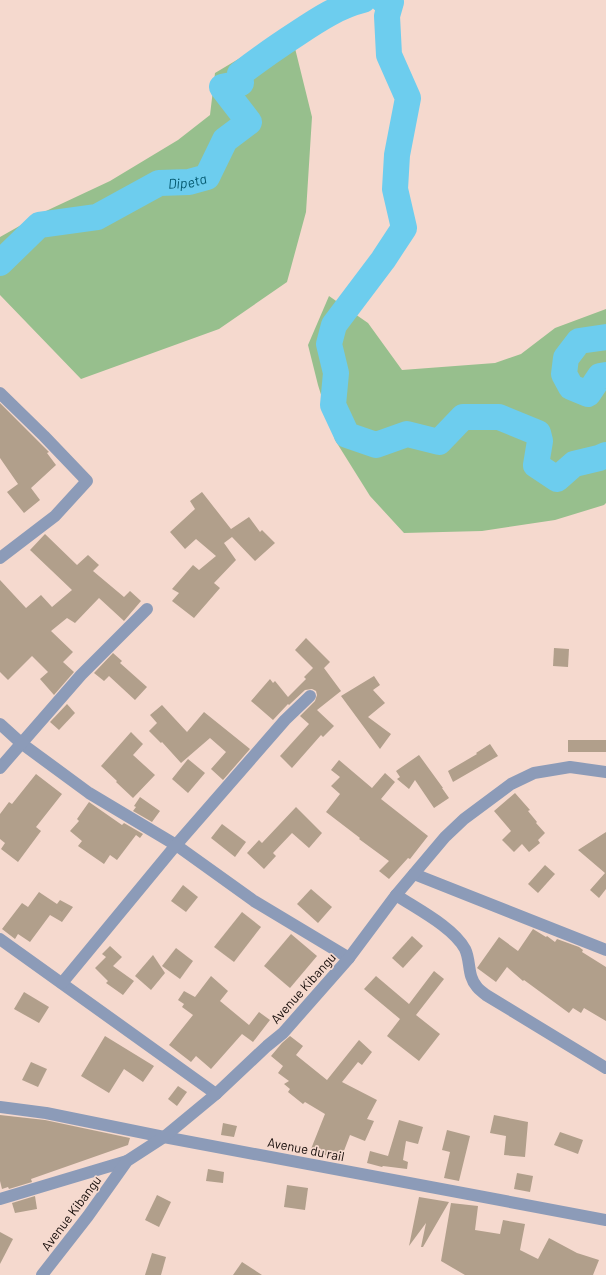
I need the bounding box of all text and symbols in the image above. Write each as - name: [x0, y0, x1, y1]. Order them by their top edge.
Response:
- water label: Dipeta: [168, 169, 208, 191]
- street label: Avenue Kibangu: [267, 949, 339, 1027]
- street label: Avenue du rail: [266, 1134, 346, 1164]
- street label: Avenue Kibangu: [38, 1172, 104, 1254]

